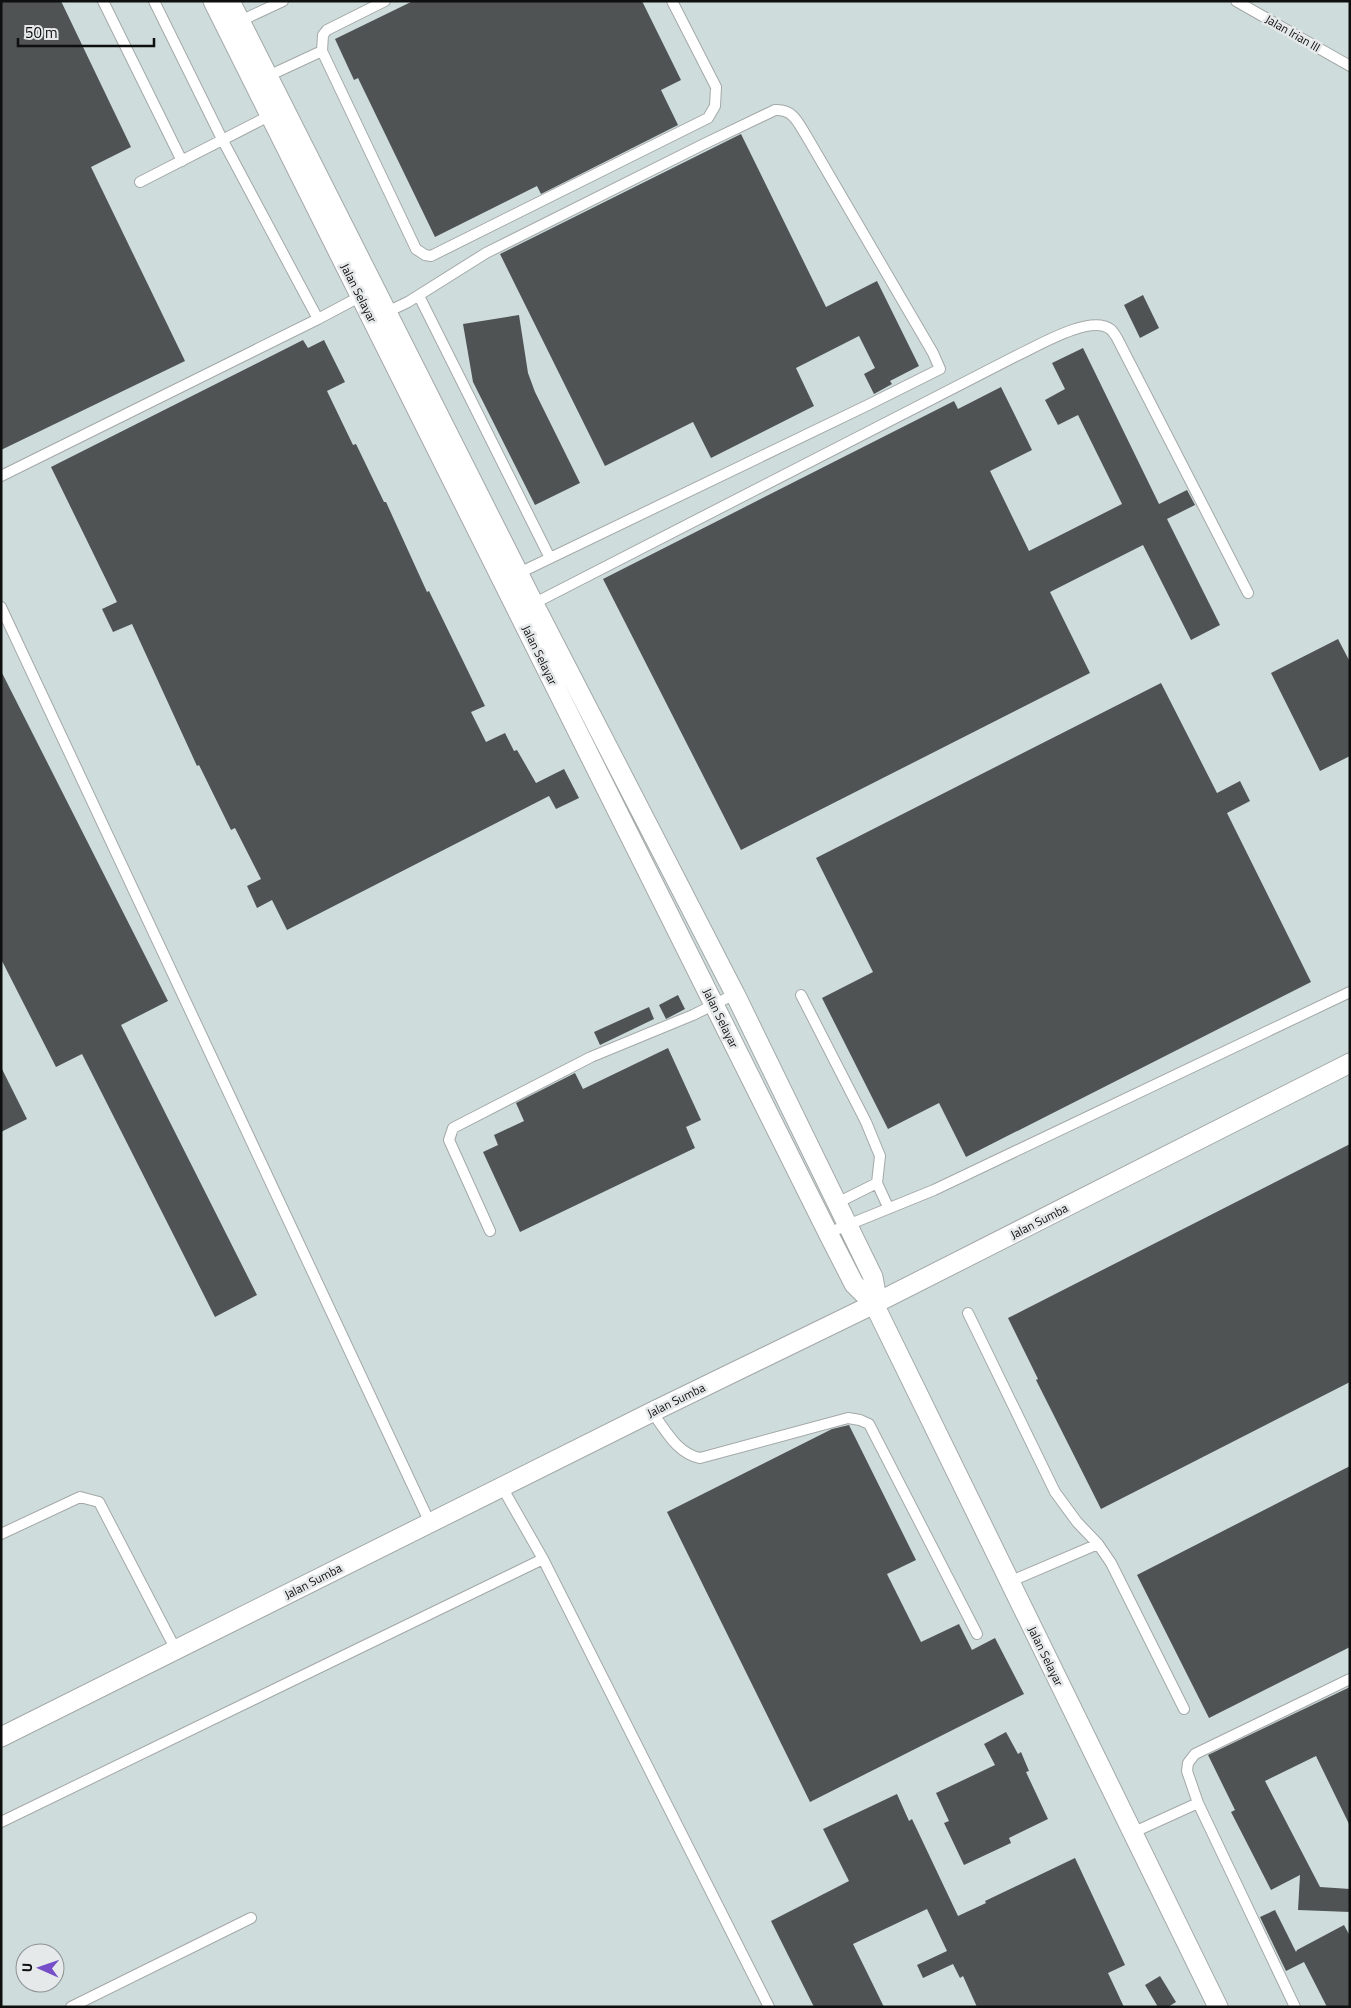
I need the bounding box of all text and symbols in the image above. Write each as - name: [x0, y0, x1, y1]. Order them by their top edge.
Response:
- street label: Jalan Irian III: [1262, 10, 1324, 56]
- scale bar: [18, 15, 154, 47]
- text: 50 m: [25, 21, 58, 44]
- street label: Jalan Selayar: [336, 260, 382, 326]
- street label: Jalan Selayar: [517, 622, 563, 688]
- street label: Jalan Selayar: [698, 985, 744, 1051]
- street label: Jalan Sumba: [1007, 1198, 1071, 1244]
- street label: Jalan Sumba: [644, 1378, 708, 1422]
- street label: Jalan Sumba: [281, 1558, 345, 1604]
- street label: Jalan Selayar: [1023, 1623, 1069, 1689]
- north arrow: [15, 1943, 65, 1993]
- text: U: [16, 1963, 37, 1972]

